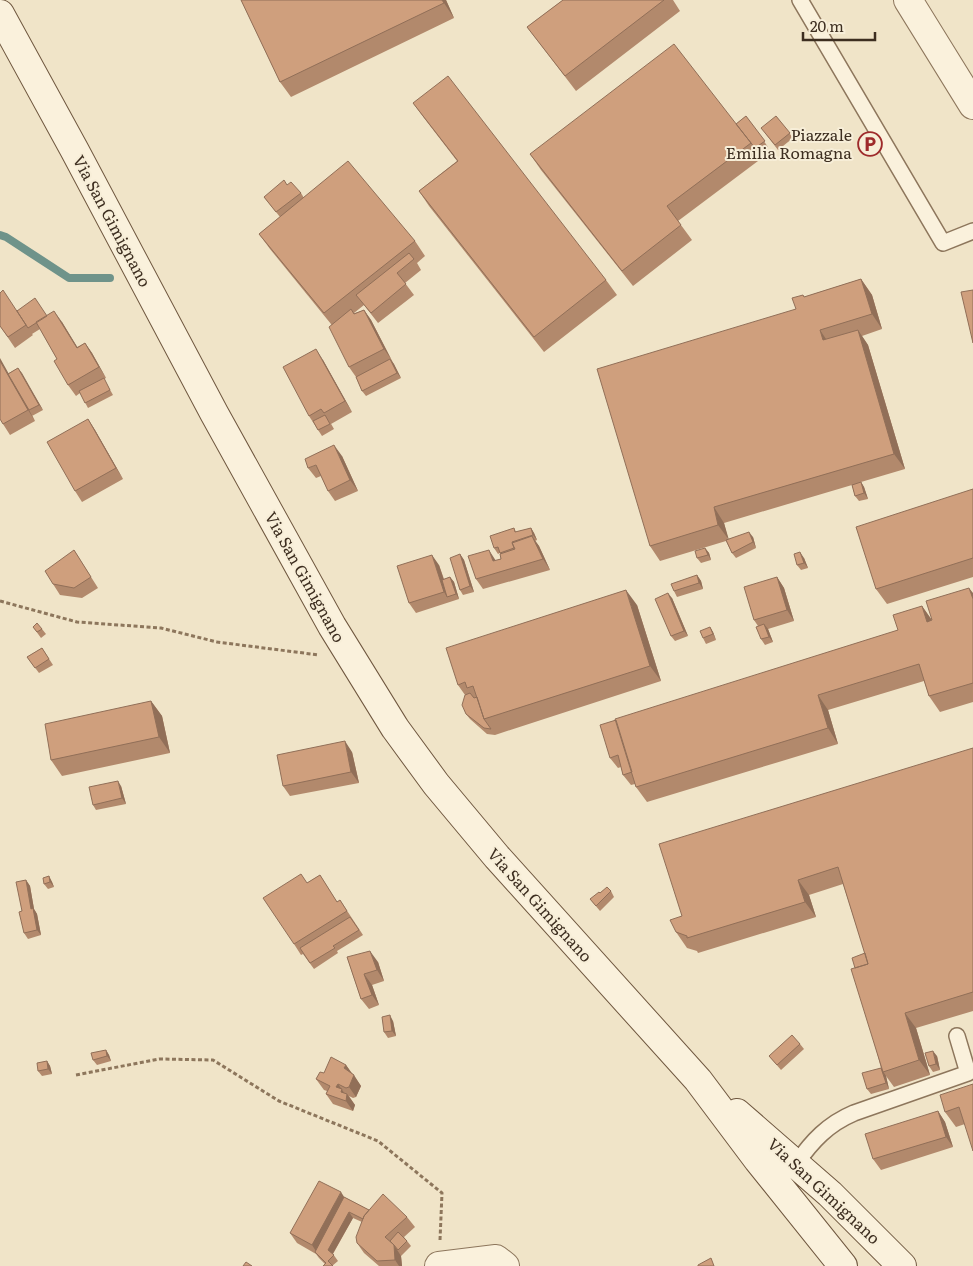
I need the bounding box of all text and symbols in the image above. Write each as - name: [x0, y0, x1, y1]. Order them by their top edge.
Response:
- scale bar: [803, 10, 876, 42]
- text: 20 m: [810, 14, 844, 37]
- place label: Piazzale Emilia Romagna: [726, 122, 852, 164]
- parking icon: Piazzale Emilia Romagna: [857, 131, 883, 157]
- street label: Via San Gimignano: [68, 150, 158, 291]
- street label: Via San Gimignano: [260, 507, 352, 646]
- street label: Via San Gimignano: [483, 842, 599, 967]
- street label: Via San Gimignano: [763, 1132, 886, 1249]

